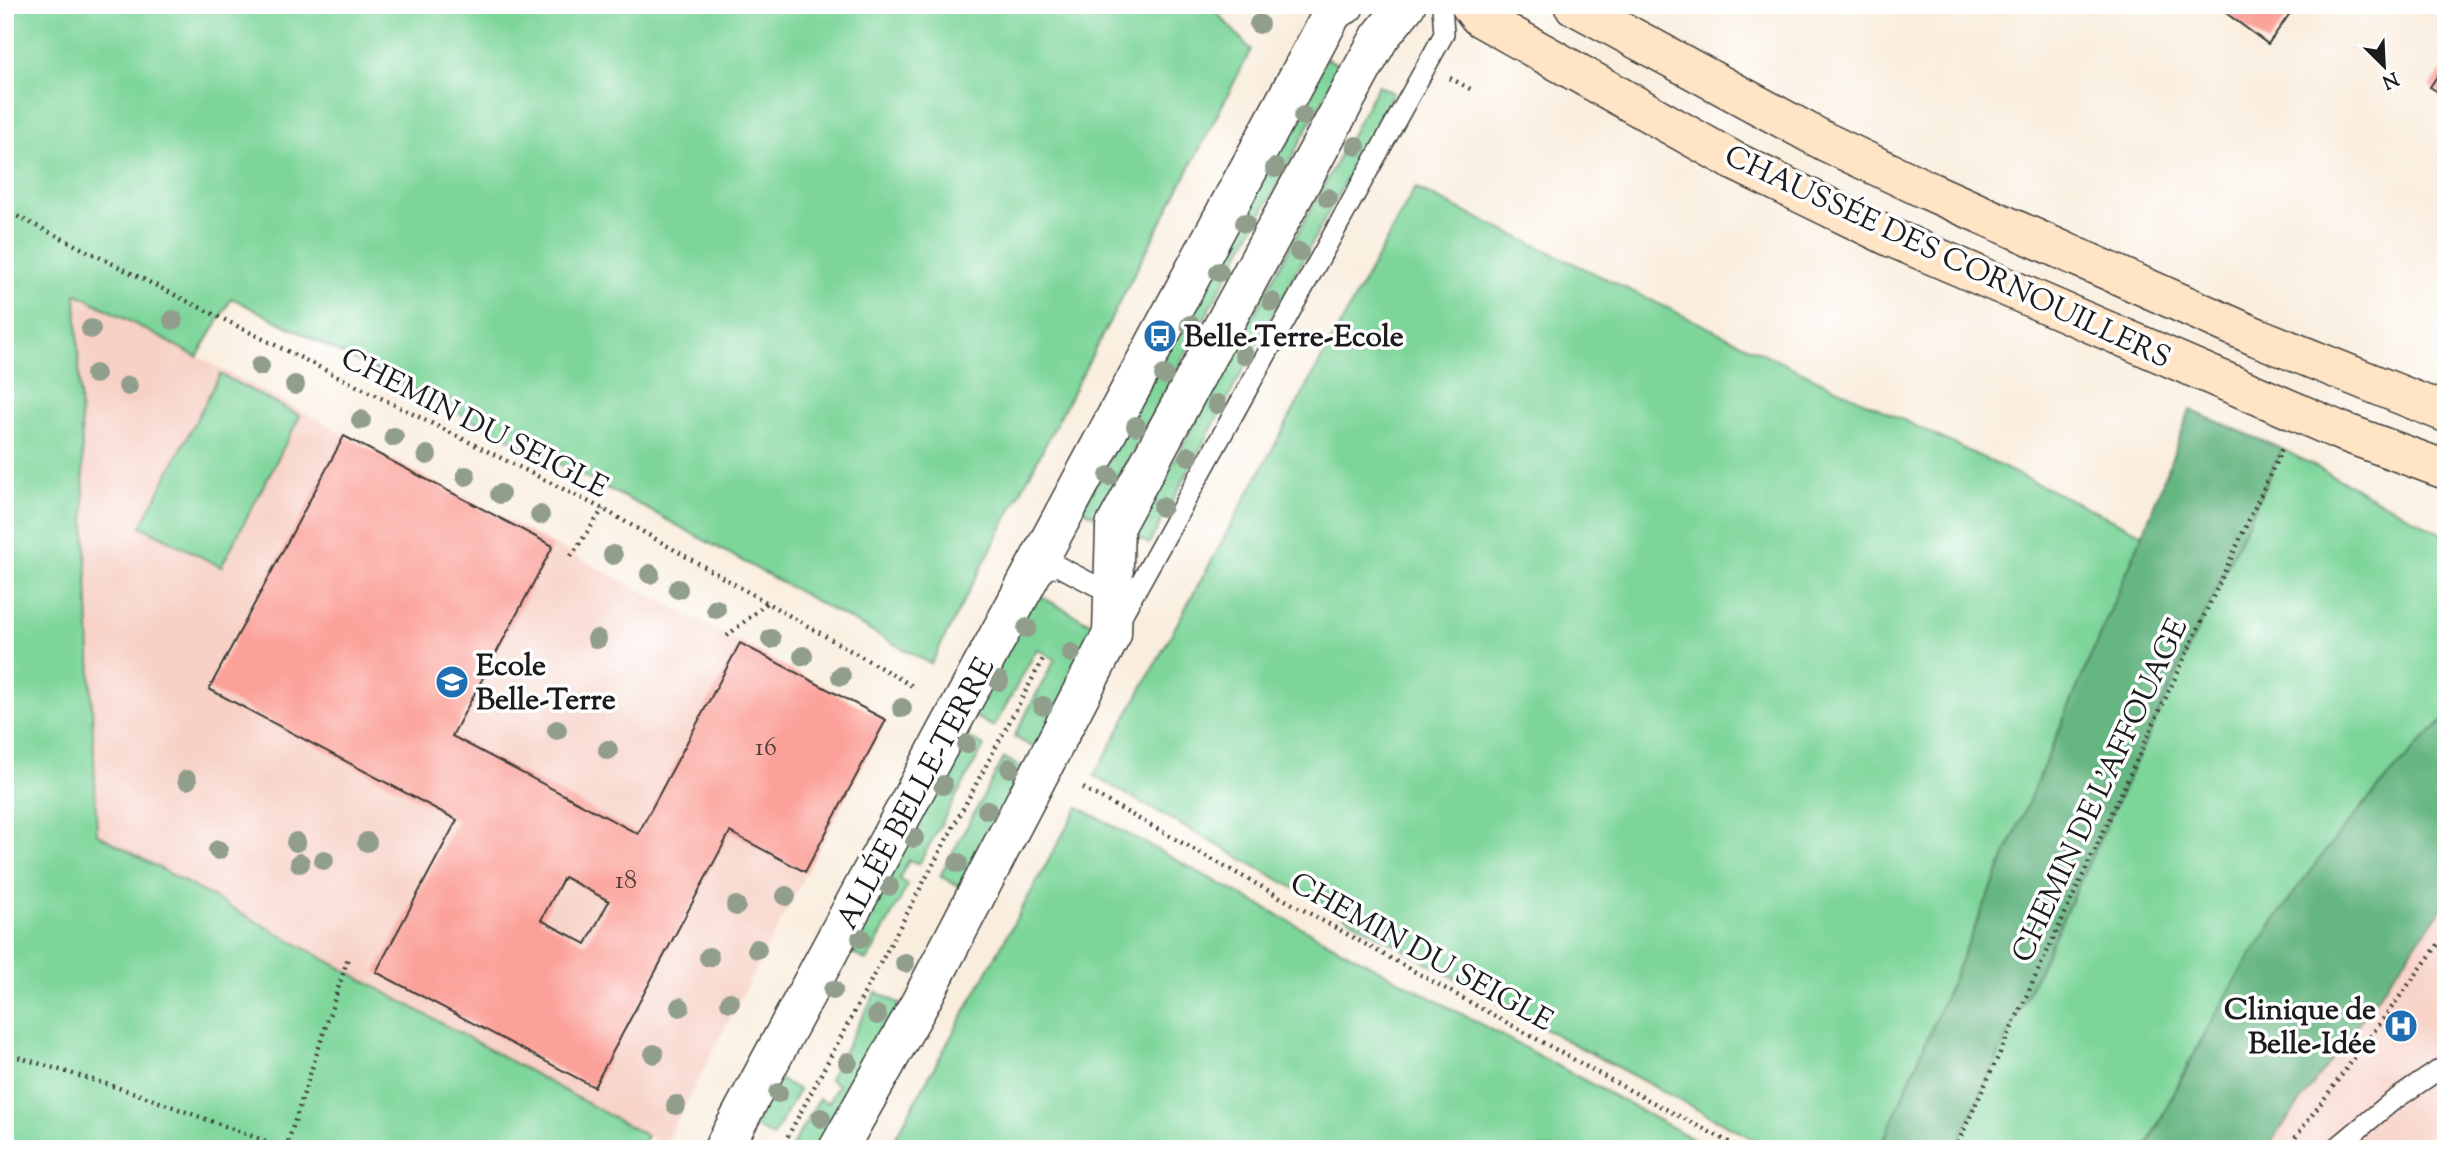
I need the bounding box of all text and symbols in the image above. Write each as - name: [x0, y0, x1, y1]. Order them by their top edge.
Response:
- north arrow: [2350, 32, 2420, 102]
- text: N: [2377, 64, 2402, 95]
- street label: CHAUSSÉE DES CORNOUILLERS: [1717, 136, 2177, 381]
- bus stop icon: Belle-Terre-Ecole: [1141, 317, 1179, 355]
- place label: Belle-Terre-Ecole: [1184, 317, 1404, 360]
- street label: CHEMIN DU SEIGLE: [333, 338, 615, 510]
- street label: CHEMIN DE L'AFFOUAGE: [2002, 612, 2200, 970]
- place label: Ecole Belle-Terre: [476, 646, 616, 723]
- street label: ALLÉE BELLE-TERRE: [827, 651, 1007, 938]
- school or university icon: Ecole Belle-Terre: [433, 663, 471, 701]
- house number: 16: [755, 730, 777, 767]
- house number: 18: [615, 863, 637, 900]
- street label: CHEMIN DU SEIGLE: [1281, 863, 1560, 1044]
- place label: Clinique de Belle-Idée: [2224, 990, 2376, 1067]
- hospital icon: Clinique de Belle-Idée: [2382, 1007, 2420, 1045]

